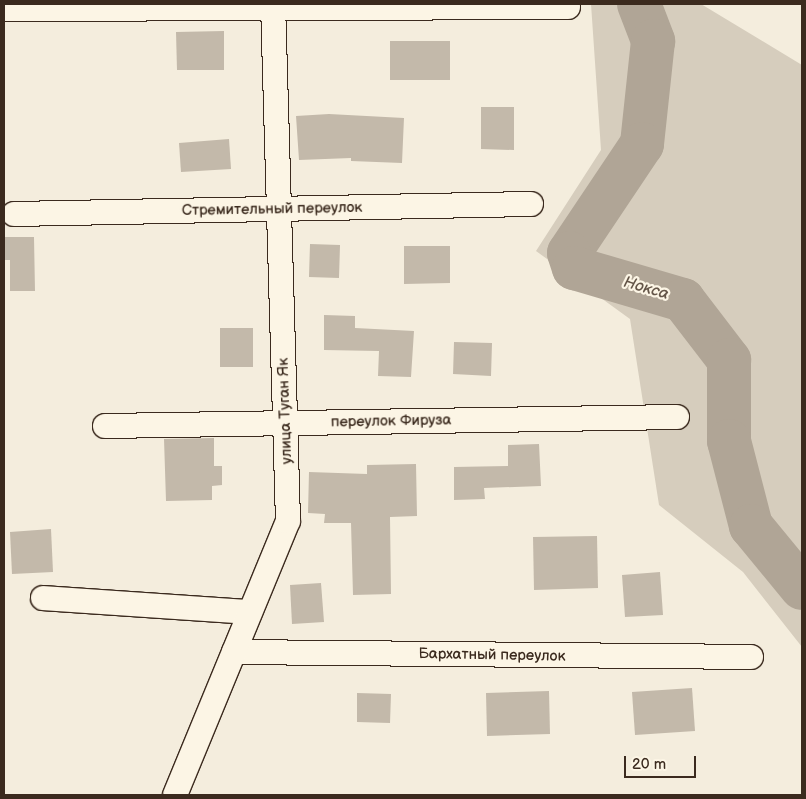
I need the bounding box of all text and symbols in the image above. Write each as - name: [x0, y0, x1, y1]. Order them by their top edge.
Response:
- street label: Стремительный переулок: [182, 198, 362, 220]
- water label: Нокса: [621, 273, 671, 305]
- street label: улица Туган Як: [274, 357, 296, 465]
- street label: переулок Фируза: [331, 411, 451, 431]
- street label: Бархатный переулок: [418, 645, 566, 665]
- scale bar: [626, 746, 698, 778]
- text: 20 m: [632, 755, 666, 774]

